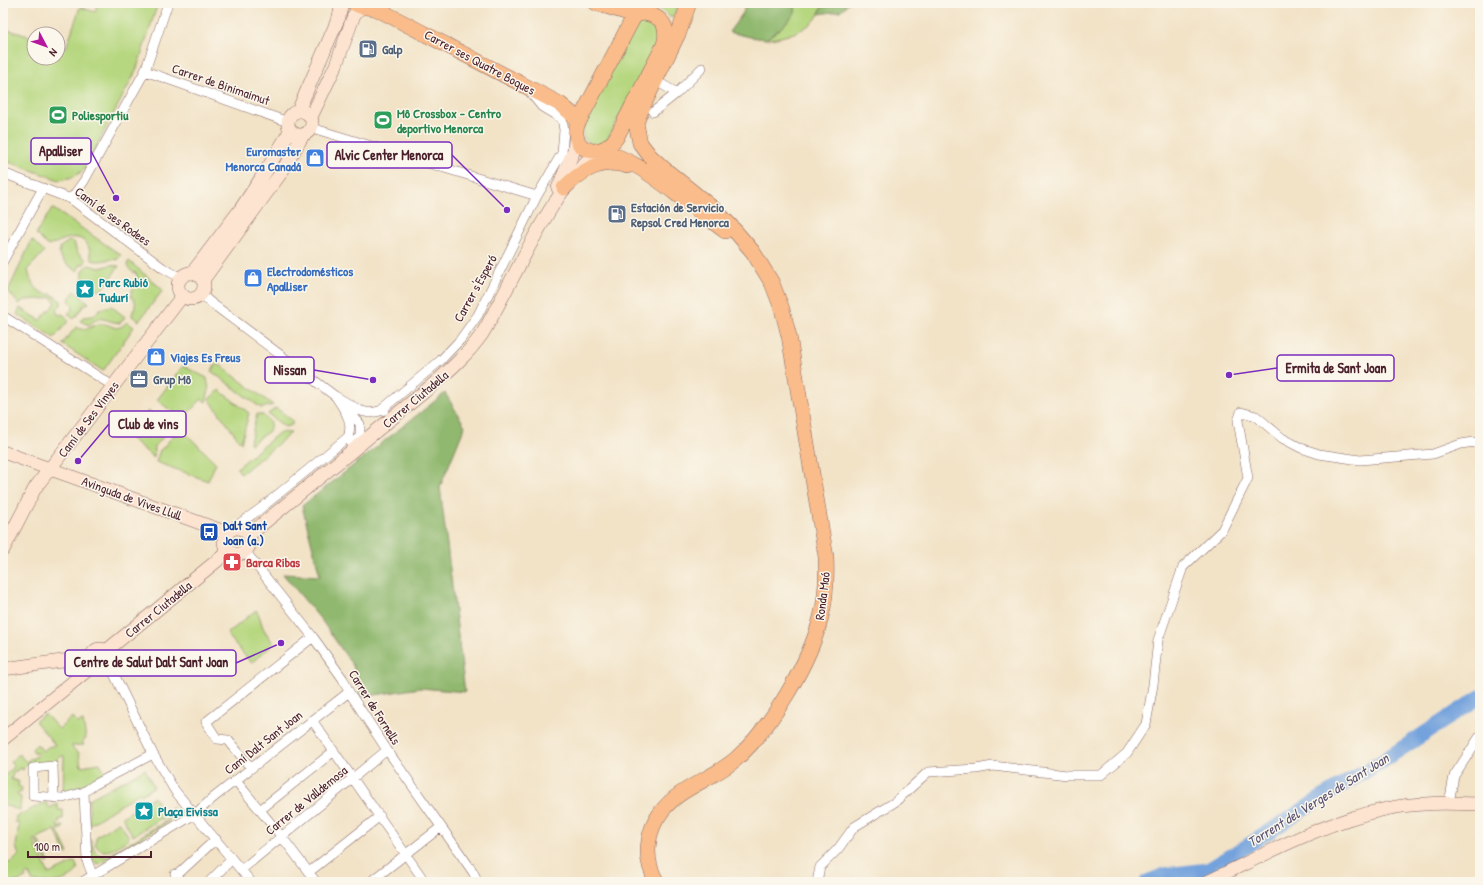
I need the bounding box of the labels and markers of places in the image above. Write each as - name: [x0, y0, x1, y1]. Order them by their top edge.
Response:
- fuel station icon: Galp: [357, 38, 379, 60]
- place label: Galp: [382, 40, 403, 59]
- sports icon: Poliesportiu: [47, 104, 69, 126]
- place label: Mô Crossbox - Centro deportivo Menorca: [397, 104, 502, 138]
- place label: Poliesportiu: [72, 106, 129, 125]
- sports icon: Mô Crossbox - Centro deportivo Menorca: [372, 109, 394, 131]
- callout: Apalliser: [31, 138, 91, 164]
- place label: Euromaster Menorca Canadá: [225, 142, 302, 175]
- callout: Alvic Center Menorca: [327, 142, 452, 168]
- shop icon: Euromaster Menorca Canadá: [304, 147, 326, 169]
- place label: Estación de Servicio Repsol Cred Menorca: [631, 198, 730, 232]
- fuel station icon: Estación de Servicio Repsol Cred Menorca: [606, 203, 628, 225]
- place label: Electrodomésticos Apalliser: [267, 262, 353, 296]
- shop icon: Electrodomésticos Apalliser: [242, 267, 264, 289]
- place label: Parc Rubió Tudurí: [98, 273, 149, 306]
- place icon: Parc Rubió Tudurí: [74, 278, 96, 300]
- shop icon: Viajes Es Freus: [145, 346, 167, 368]
- place label: Viajes Es Freus: [170, 348, 241, 366]
- callout: Ermita de Sant Joan: [1277, 355, 1394, 381]
- callout: Nissan: [265, 357, 314, 383]
- office icon: Grup Mô: [128, 368, 150, 390]
- place label: Grup Mô: [153, 370, 192, 389]
- callout: Club de vins: [109, 411, 186, 437]
- place label: Dalt Sant Joan (a.): [223, 516, 267, 549]
- bus stop icon: Dalt Sant Joan (a.): [198, 521, 220, 543]
- pharmacy icon: Barca Ribas: [221, 551, 243, 573]
- place label: Barca Ribas: [246, 553, 300, 571]
- callout: Centre de Salut Dalt Sant Joan: [65, 650, 236, 676]
- place icon: Plaça Eivissa: [133, 800, 155, 822]
- place label: Plaça Eivissa: [158, 802, 219, 820]

